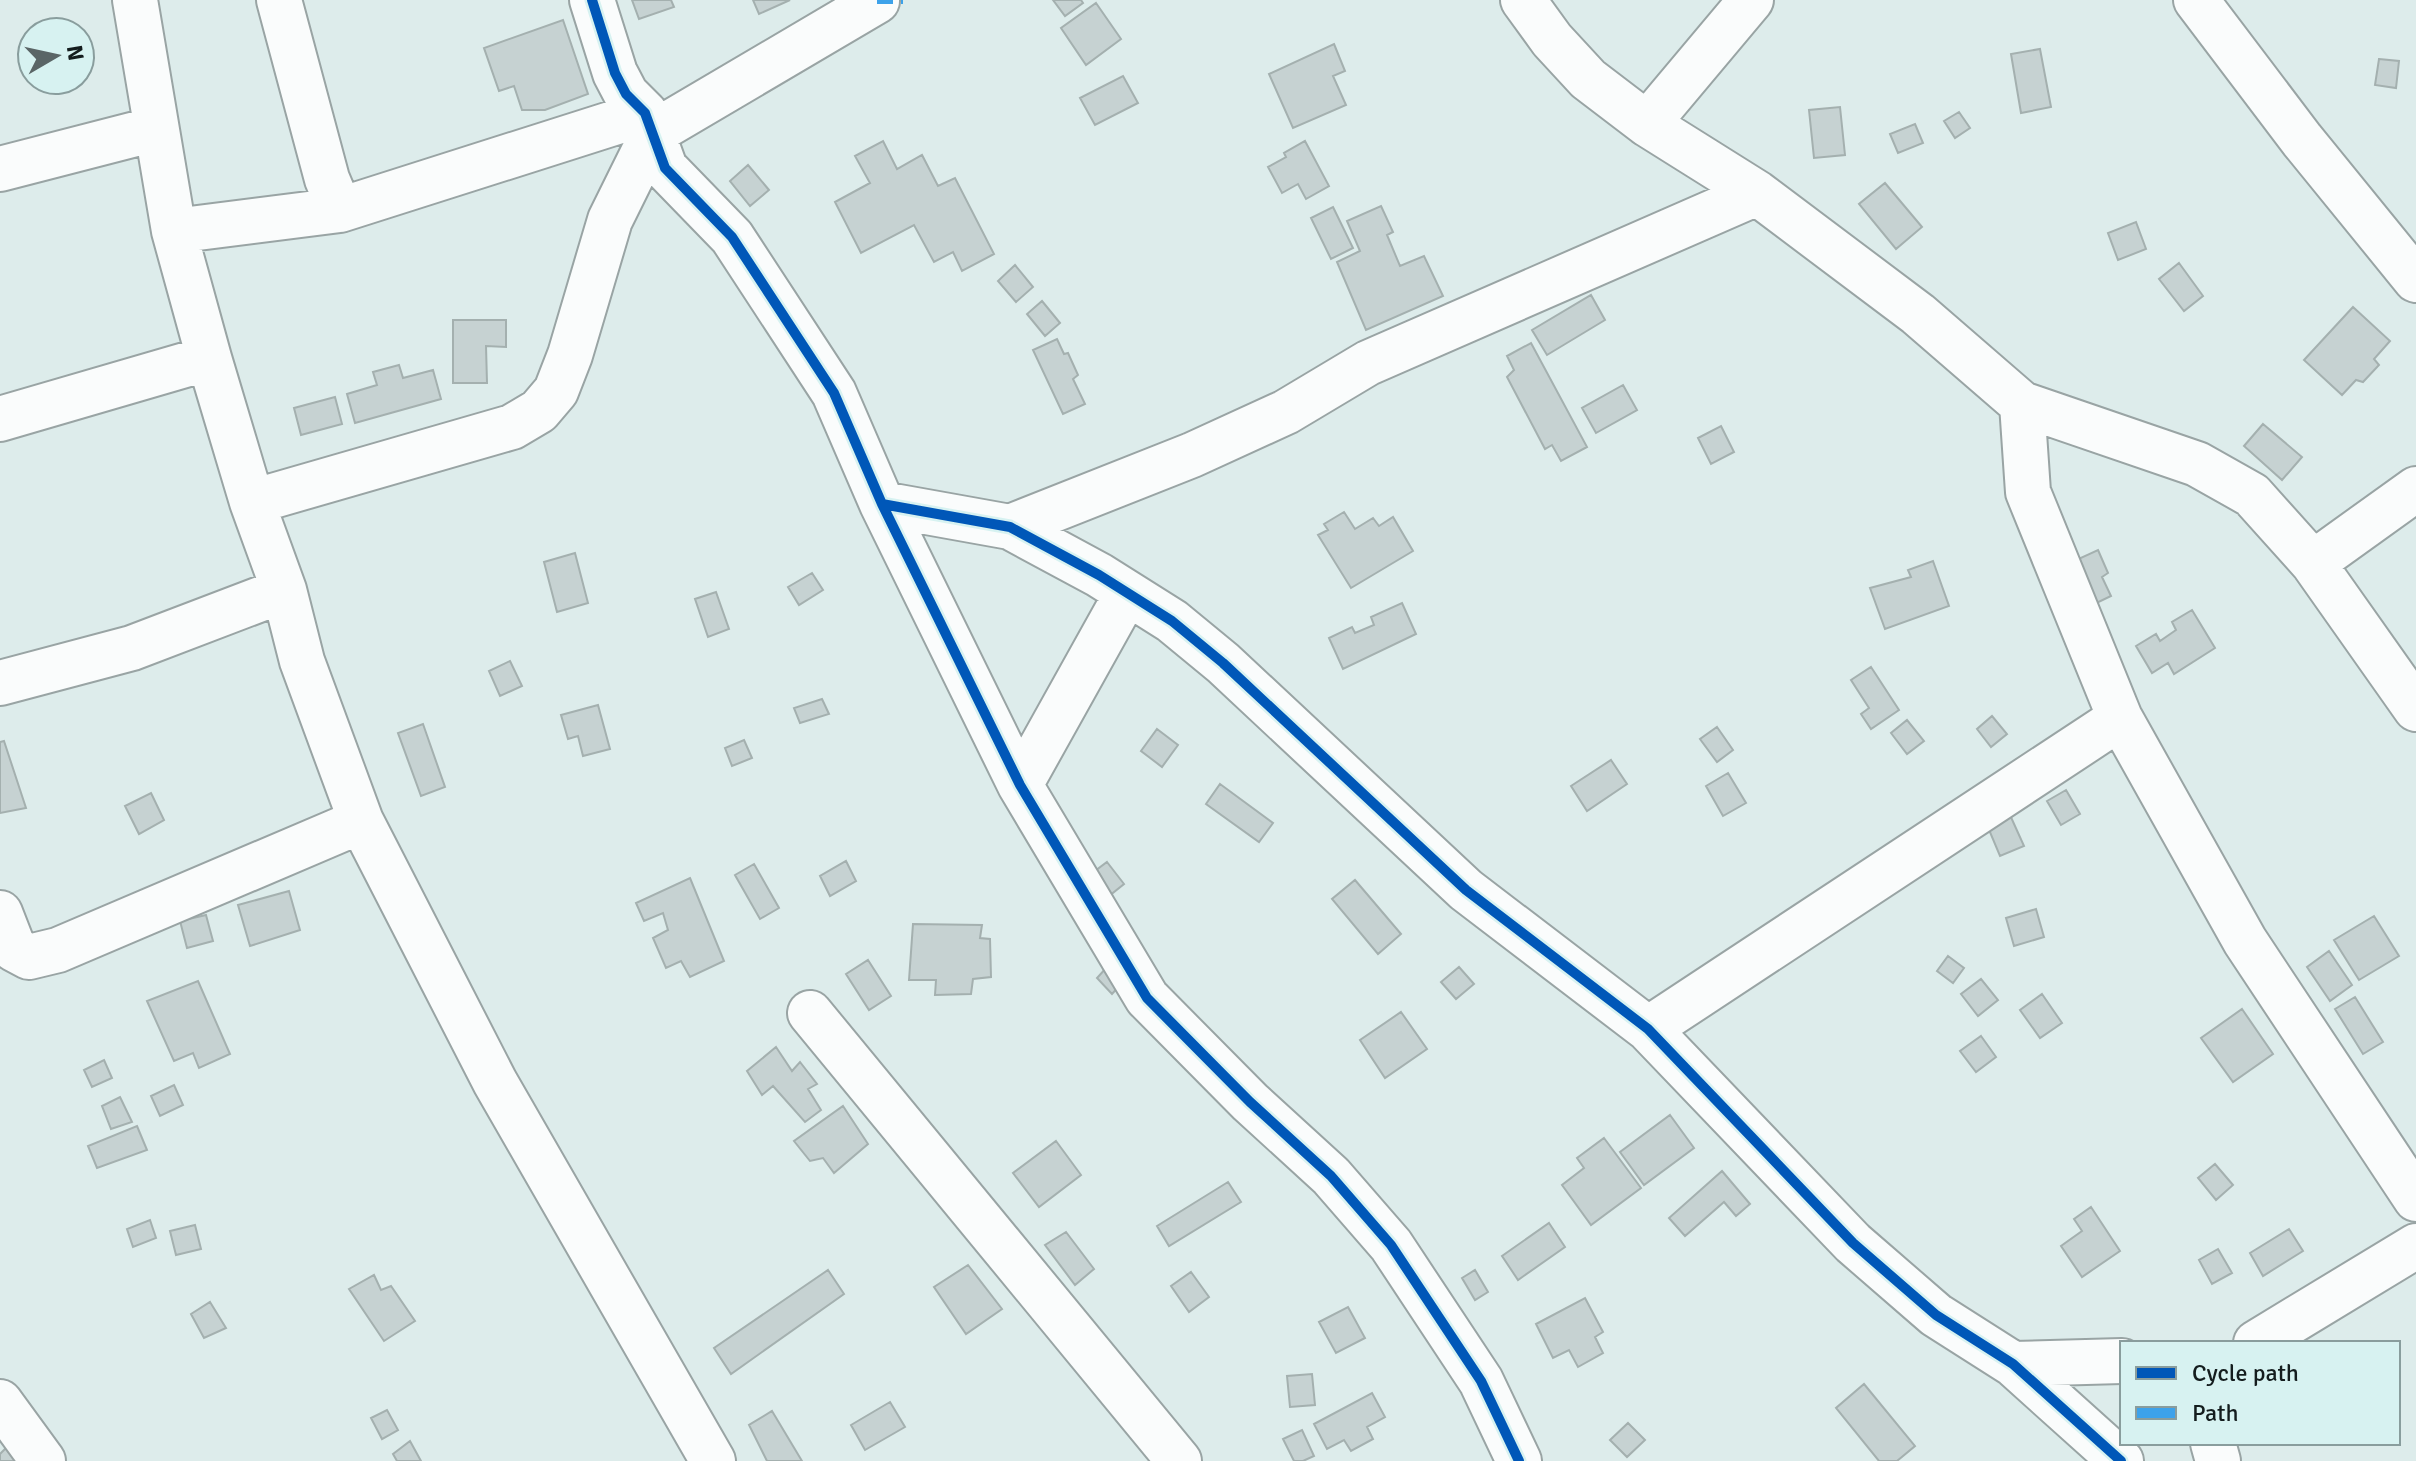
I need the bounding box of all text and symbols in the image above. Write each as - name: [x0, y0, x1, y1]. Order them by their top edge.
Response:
- north arrow: [16, 16, 96, 96]
- text: N: [61, 43, 90, 63]
- legend: [2120, 1341, 2400, 1445]
- text: Cycle path: [2192, 1358, 2299, 1388]
- text: Path: [2192, 1398, 2238, 1428]

